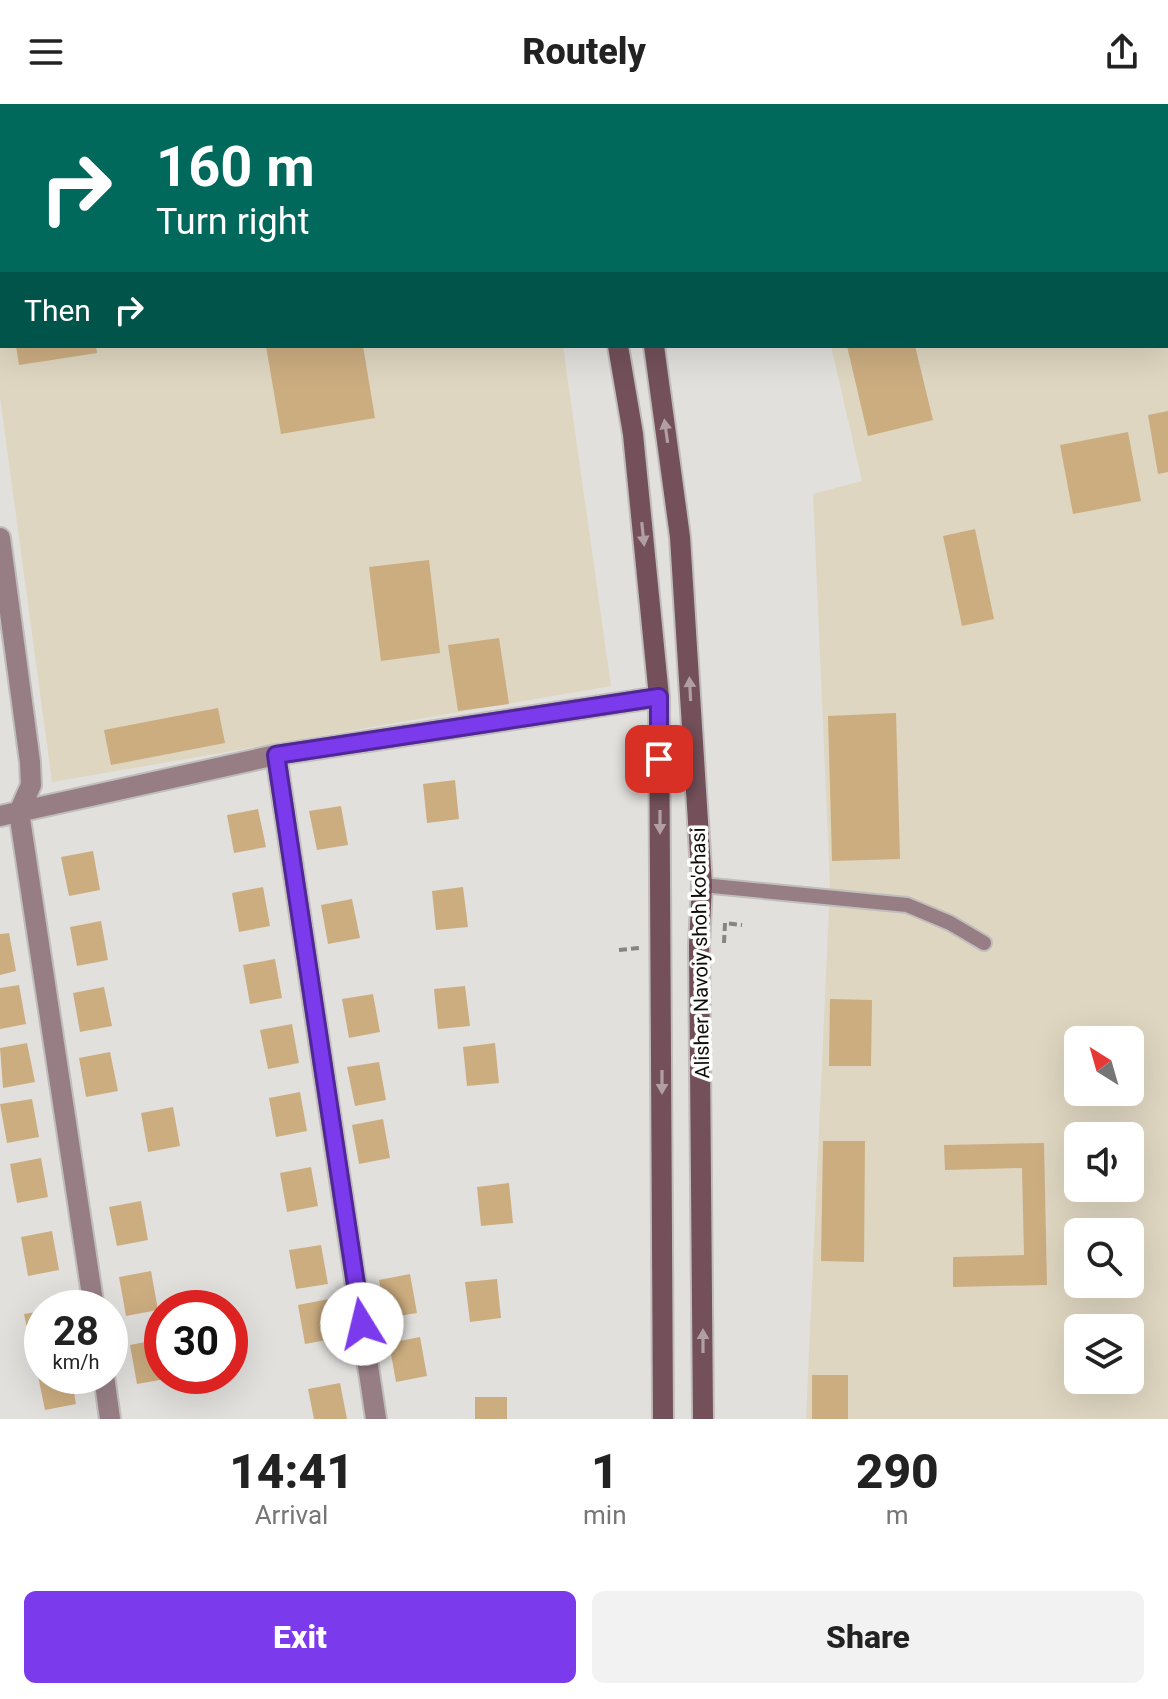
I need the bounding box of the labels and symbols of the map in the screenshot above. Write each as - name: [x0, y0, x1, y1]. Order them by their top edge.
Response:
- one-way arrow: [659, 418, 672, 443]
- one-way arrow: [636, 522, 649, 547]
- one-way arrow: [683, 676, 696, 701]
- pin: [625, 725, 693, 793]
- one-way arrow: [653, 810, 666, 835]
- street label: Alisher Navoiy shoh ko'chasi: [686, 827, 714, 1079]
- north arrow: [1064, 1026, 1144, 1106]
- one-way arrow: [655, 1070, 668, 1095]
- position arrow: [320, 1282, 404, 1366]
- speed limit sign: 30: [144, 1290, 248, 1394]
- one-way arrow: [697, 1328, 709, 1353]

